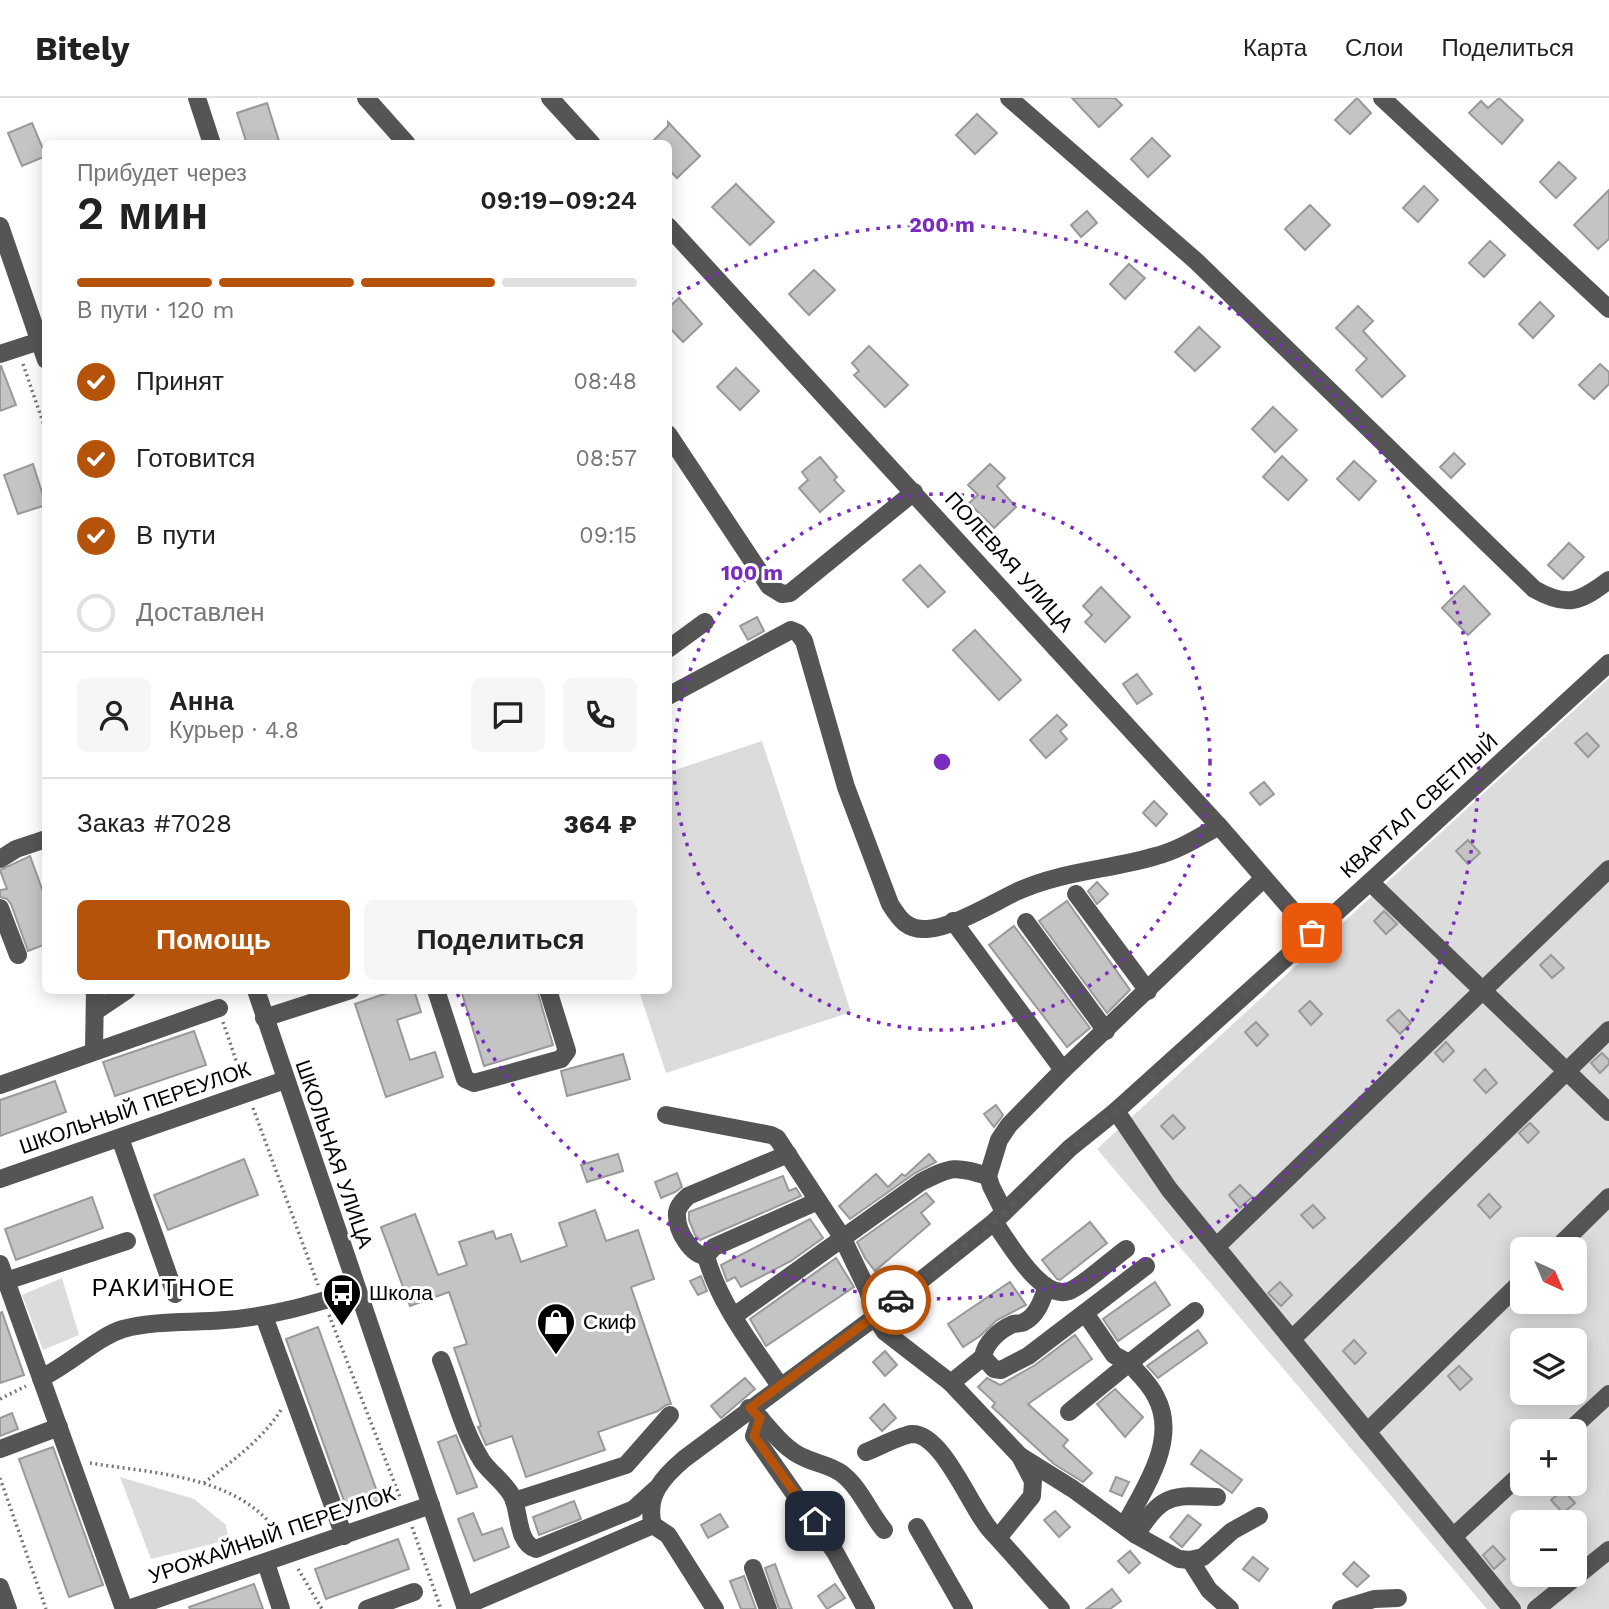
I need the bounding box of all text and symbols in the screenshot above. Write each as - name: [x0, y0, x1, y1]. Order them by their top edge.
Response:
- text: Bitely: [35, 29, 130, 68]
- text: Карта: [1243, 34, 1307, 62]
- text: Слои: [1345, 34, 1403, 62]
- text: Поделиться: [1441, 34, 1574, 62]
- text: Прибудет через: [77, 160, 247, 187]
- text: 09:19–09:24: [480, 185, 637, 215]
- text: 2 мин: [77, 186, 208, 240]
- text: 200 m: [909, 212, 975, 237]
- text: В пути · 120 m: [77, 297, 234, 324]
- icon: check: [77, 363, 115, 401]
- text: Принят: [136, 366, 224, 396]
- text: 08:48: [573, 368, 637, 395]
- icon: check: [77, 440, 115, 478]
- text: Готовится: [136, 443, 255, 473]
- text: 08:57: [575, 445, 637, 472]
- street label: ПОЛЕВАЯ УЛИЦА: [940, 487, 1079, 637]
- icon: check: [77, 517, 115, 555]
- text: В пути: [136, 520, 216, 550]
- text: 09:15: [579, 522, 637, 549]
- text: 100 m: [721, 560, 783, 585]
- text: Доставлен: [136, 597, 265, 627]
- button: person: [77, 678, 151, 752]
- button: chat: [471, 678, 545, 752]
- button: phone: [563, 678, 637, 752]
- text: Анна: [169, 686, 234, 716]
- text: Курьер · 4.8: [169, 717, 299, 744]
- street label: КВАРТАЛ СВЕТЛЫЙ: [1335, 728, 1503, 883]
- centre of rings: [930, 750, 954, 774]
- text: Заказ #7028: [77, 808, 232, 838]
- text: 364 ₽: [563, 809, 637, 839]
- button: Помощь: [77, 900, 350, 980]
- button: Поделиться: [364, 900, 637, 980]
- pin: [1282, 903, 1342, 963]
- icon: bag: [1293, 914, 1331, 952]
- street label: ШКОЛЬНЫЙ ПЕРЕУЛОК: [16, 1056, 255, 1159]
- street label: ШКОЛЬНАЯ УЛИЦА: [291, 1056, 378, 1251]
- north arrow: [1510, 1237, 1587, 1314]
- map controls: [1510, 1237, 1587, 1587]
- courier: [861, 1265, 931, 1335]
- bus stop icon: Школа: [321, 1272, 363, 1327]
- district label: РАКИТНОЕ: [92, 1274, 236, 1302]
- place label: Школа: [369, 1280, 433, 1305]
- icon: car: [877, 1281, 915, 1319]
- shop icon: Скиф: [535, 1301, 577, 1356]
- place label: Скиф: [583, 1309, 636, 1334]
- button: layers: [1510, 1328, 1587, 1405]
- button: +: [1510, 1419, 1587, 1496]
- street label: УРОЖАЙНЫЙ ПЕРЕУЛОК: [145, 1480, 399, 1589]
- pin: [785, 1491, 845, 1551]
- icon: home: [796, 1502, 834, 1540]
- button: −: [1510, 1510, 1587, 1587]

